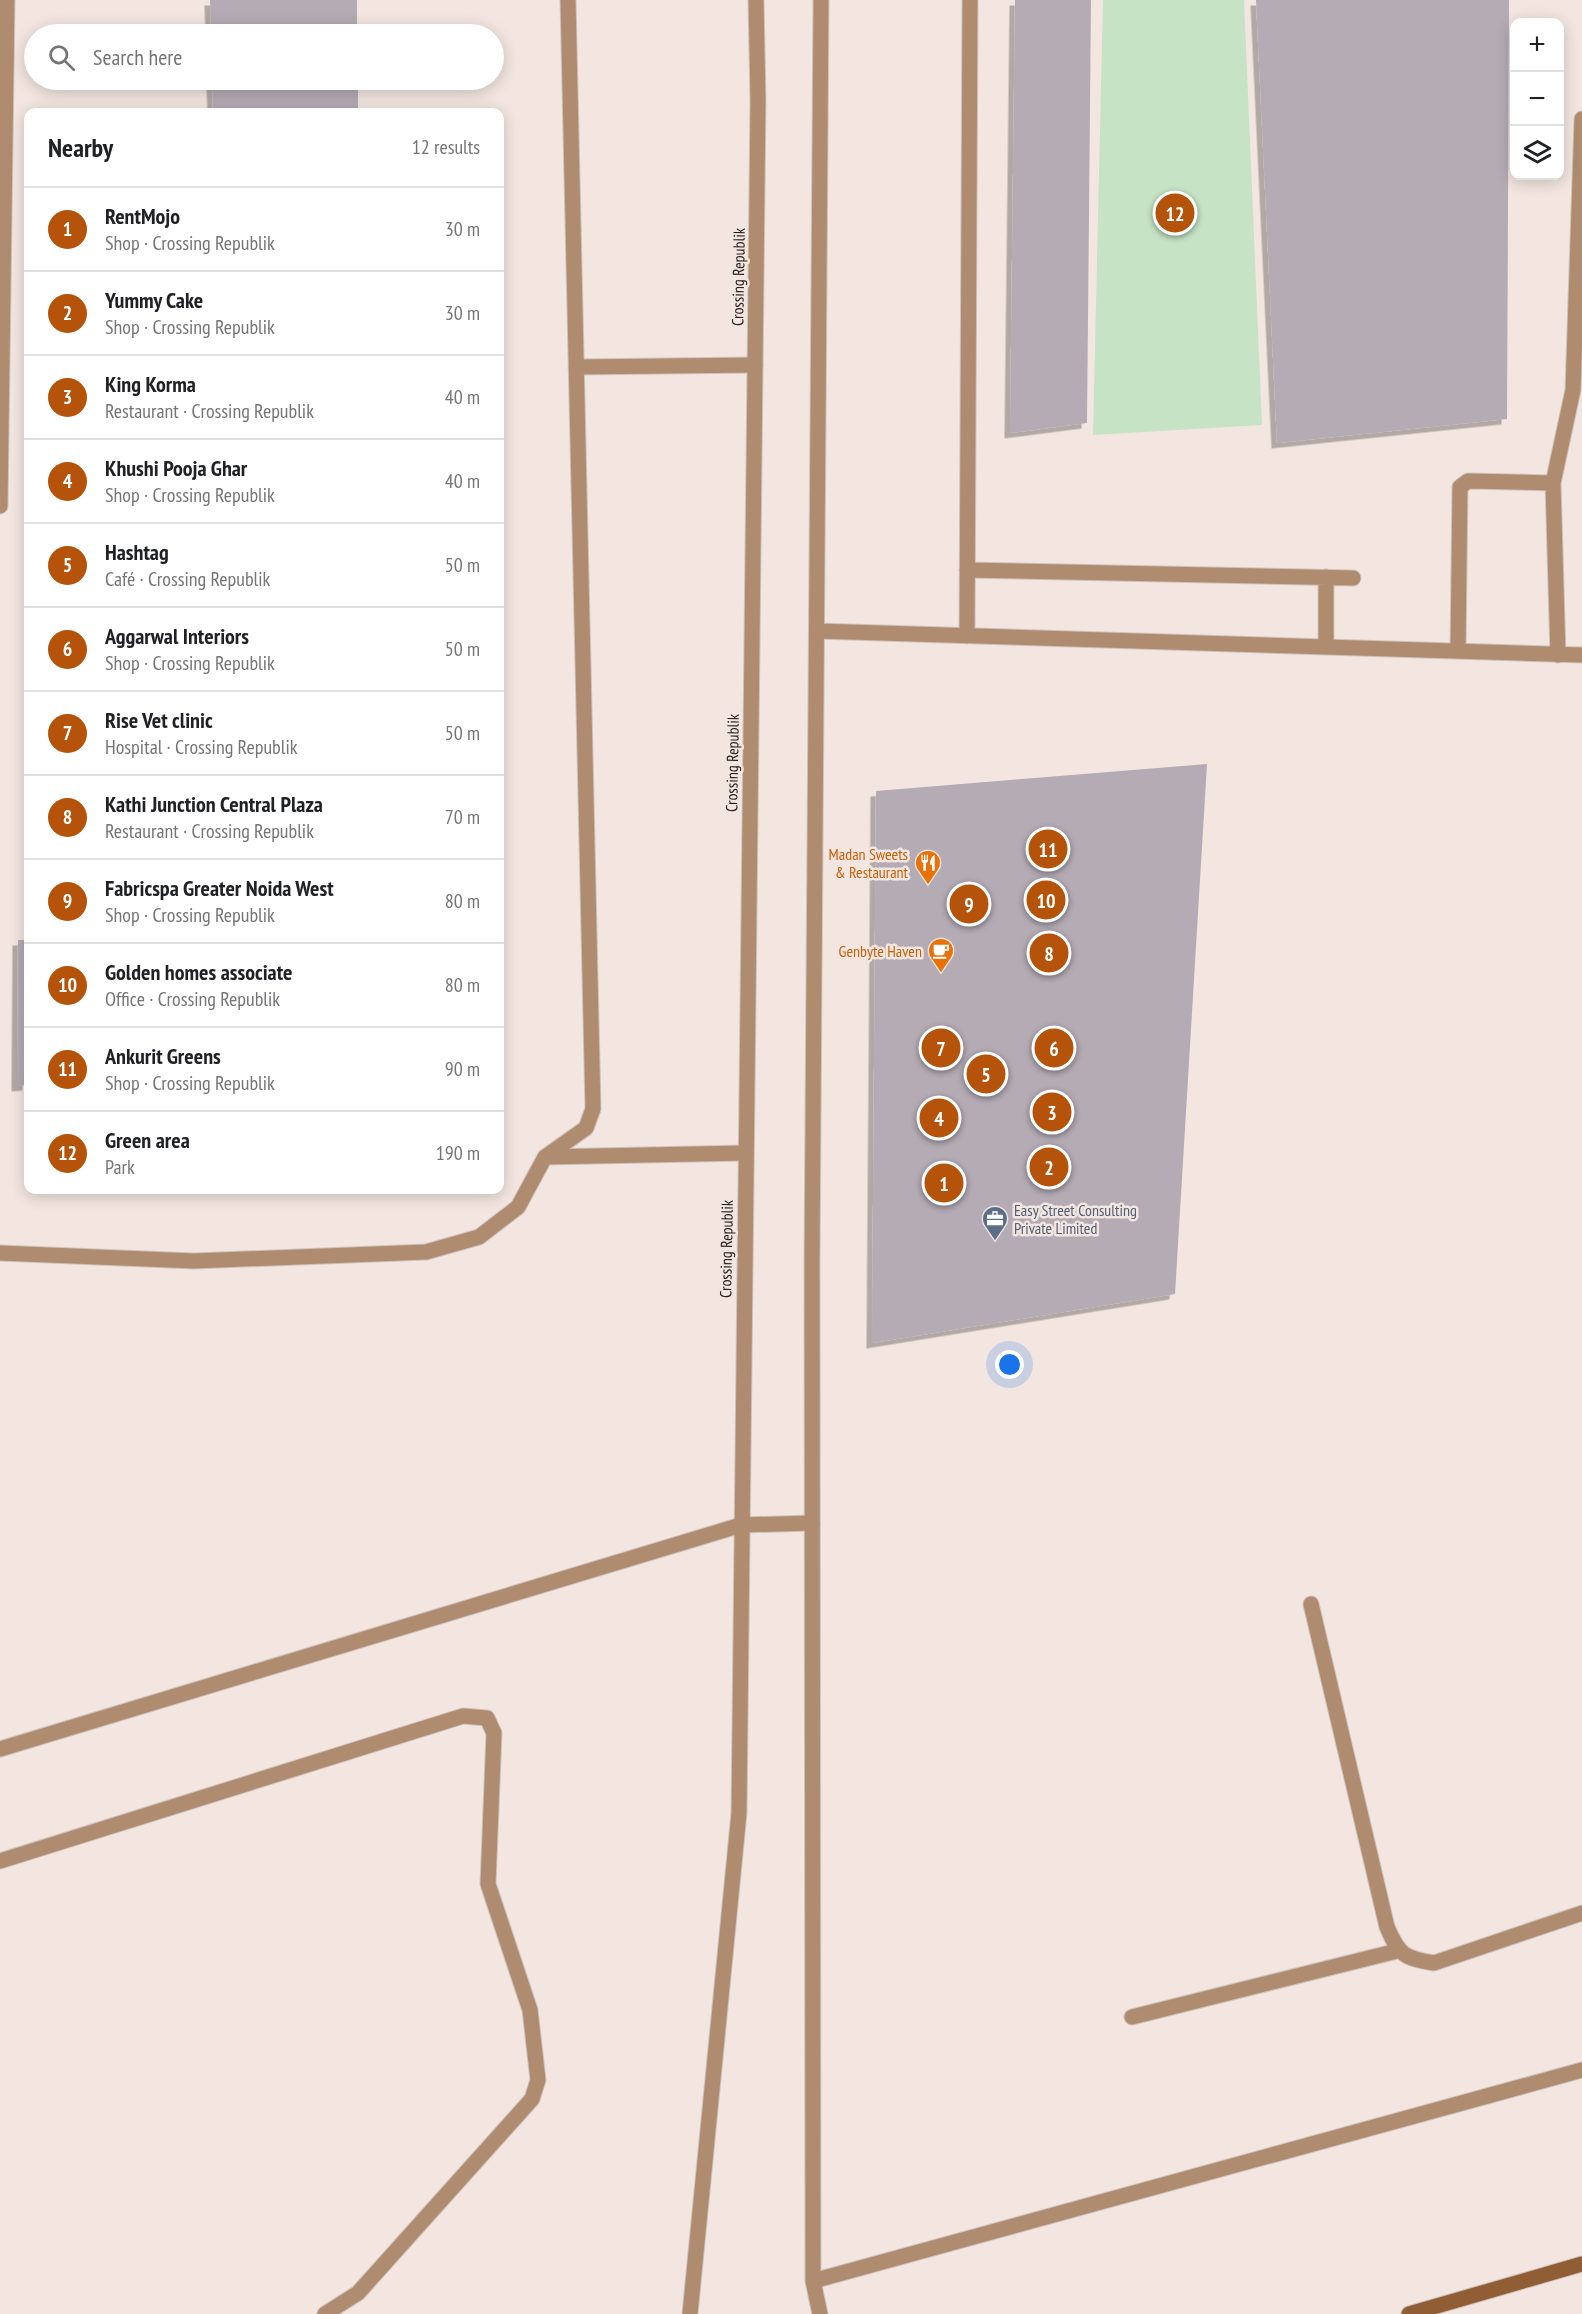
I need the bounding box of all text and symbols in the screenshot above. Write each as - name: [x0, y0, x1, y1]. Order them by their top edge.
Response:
- map controls: [1510, 18, 1564, 180]
- button: +: [1510, 18, 1564, 72]
- search box: [24, 24, 504, 90]
- icon: search: [45, 41, 78, 74]
- text: Search here: [93, 43, 182, 71]
- button: −: [1510, 72, 1564, 126]
- button: layers: [1510, 126, 1564, 180]
- text: Nearby: [48, 131, 113, 164]
- text: 12 results: [412, 134, 480, 160]
- pin: 12: [1156, 190, 1194, 236]
- text: RentMojo: [105, 202, 180, 230]
- text: 1: [63, 216, 72, 242]
- text: 30 m: [445, 216, 480, 242]
- street label: Crossing Republik: [727, 227, 749, 326]
- text: Shop · Crossing Republik: [105, 230, 275, 256]
- text: Yummy Cake: [105, 286, 203, 314]
- text: 2: [63, 300, 72, 326]
- text: 30 m: [445, 300, 480, 326]
- text: Shop · Crossing Republik: [105, 314, 275, 340]
- text: King Korma: [105, 370, 196, 398]
- text: 3: [63, 384, 72, 410]
- text: 40 m: [445, 384, 480, 410]
- text: Restaurant · Crossing Republik: [105, 398, 314, 424]
- text: Khushi Pooja Ghar: [105, 454, 247, 482]
- text: 4: [63, 468, 72, 494]
- text: 40 m: [445, 468, 480, 494]
- text: Shop · Crossing Republik: [105, 482, 275, 508]
- text: Hashtag: [105, 538, 169, 566]
- text: 5: [63, 552, 72, 578]
- text: 50 m: [445, 552, 480, 578]
- text: Café · Crossing Republik: [105, 566, 270, 592]
- text: Aggarwal Interiors: [105, 622, 249, 650]
- text: 6: [63, 636, 72, 662]
- text: 50 m: [445, 636, 480, 662]
- text: Shop · Crossing Republik: [105, 650, 275, 676]
- text: Rise Vet clinic: [105, 706, 213, 734]
- street label: Crossing Republik: [721, 713, 743, 812]
- text: 7: [63, 720, 72, 746]
- text: 50 m: [445, 720, 480, 746]
- text: Hospital · Crossing Republik: [105, 734, 298, 760]
- text: Kathi Junction Central Plaza: [105, 790, 323, 818]
- text: 8: [63, 804, 72, 830]
- text: 70 m: [445, 804, 480, 830]
- text: Restaurant · Crossing Republik: [105, 818, 314, 844]
- pin: 11: [1028, 826, 1068, 872]
- place label: Madan Sweets & Restaurant: [829, 844, 909, 882]
- restaurant icon: Madan Sweets & Restaurant: [913, 848, 943, 886]
- text: Fabricspa Greater Noida West: [105, 874, 334, 902]
- pin: 10: [1026, 878, 1066, 922]
- pin: 9: [950, 882, 988, 926]
- text: 9: [63, 888, 72, 914]
- text: 80 m: [445, 888, 480, 914]
- text: Shop · Crossing Republik: [105, 902, 275, 928]
- pin: 8: [1030, 930, 1068, 976]
- cafe icon: Genbyte Haven: [926, 936, 956, 974]
- place label: Genbyte Haven: [839, 941, 922, 961]
- text: Golden homes associate: [105, 958, 293, 986]
- text: 10: [58, 972, 77, 998]
- text: 80 m: [445, 972, 480, 998]
- text: Office · Crossing Republik: [105, 986, 280, 1012]
- pin: 7: [922, 1026, 960, 1070]
- pin: 6: [1034, 1026, 1074, 1070]
- text: Ankurit Greens: [105, 1042, 221, 1070]
- pin: 5: [966, 1052, 1006, 1096]
- text: 11: [58, 1056, 77, 1082]
- text: 90 m: [445, 1056, 480, 1082]
- text: Shop · Crossing Republik: [105, 1070, 275, 1096]
- pin: 3: [1032, 1090, 1072, 1134]
- pin: 4: [920, 1096, 958, 1140]
- text: Green area: [105, 1126, 190, 1154]
- text: 12: [58, 1140, 77, 1166]
- text: 190 m: [436, 1140, 480, 1166]
- pin: 2: [1030, 1144, 1068, 1190]
- text: Park: [105, 1154, 135, 1180]
- pin: 1: [924, 1160, 964, 1206]
- street label: Crossing Republik: [715, 1199, 737, 1298]
- place label: Easy Street Consulting Private Limited: [1014, 1200, 1137, 1238]
- office icon: Easy Street Consulting Private Limited: [980, 1204, 1010, 1242]
- your location: [995, 1350, 1024, 1379]

